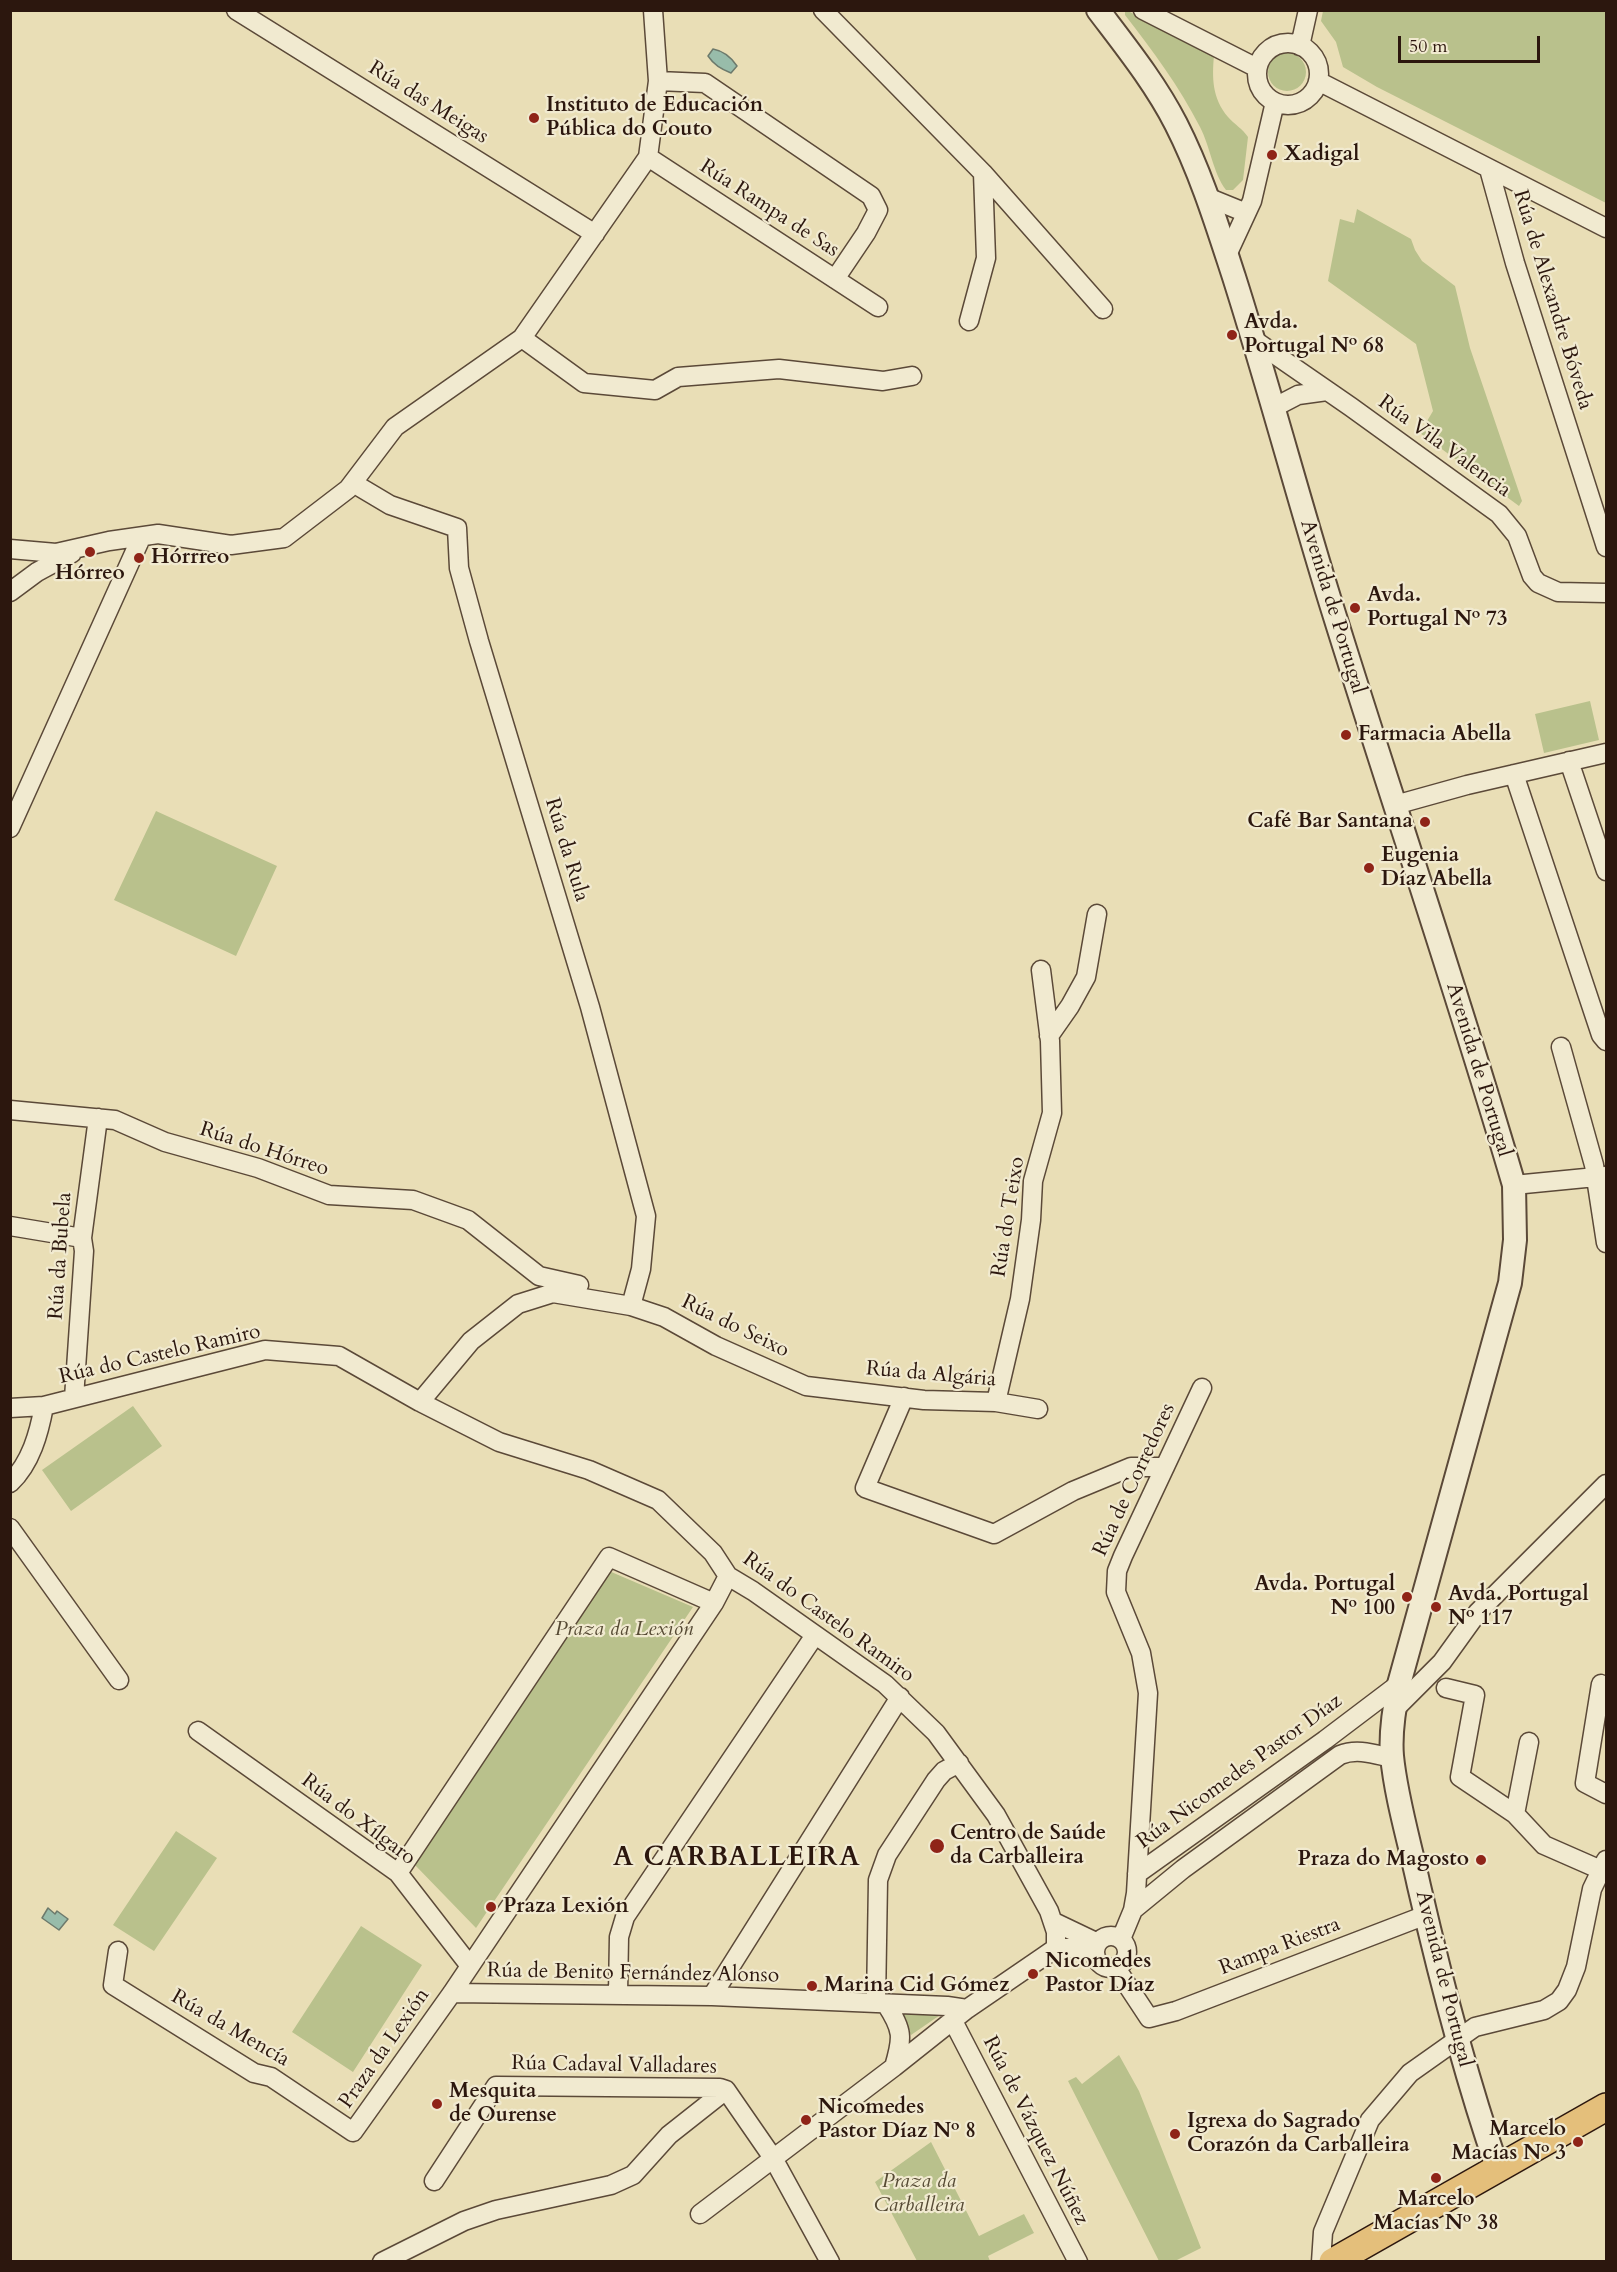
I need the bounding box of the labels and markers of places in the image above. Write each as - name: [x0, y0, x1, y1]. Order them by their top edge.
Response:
- place label: Instituto de Educación Pública do Couto: [546, 93, 763, 143]
- marker: Instituto de Educación Pública do Couto: [527, 111, 541, 125]
- place label: Xadigal: [1284, 142, 1359, 168]
- marker: Xadigal: [1265, 148, 1279, 162]
- place label: Avda. Portugal Nº 68: [1244, 310, 1385, 360]
- marker: Avda. Portugal Nº 68: [1225, 328, 1239, 342]
- marker: Hórreo: [83, 545, 97, 559]
- place label: Hórrreo: [151, 545, 229, 571]
- marker: Hórrreo: [132, 551, 146, 565]
- place label: Hórreo: [55, 561, 125, 587]
- place label: Avda. Portugal Nº 73: [1367, 583, 1508, 633]
- marker: Avda. Portugal Nº 73: [1348, 601, 1362, 615]
- place label: Farmacia Abella: [1358, 722, 1512, 748]
- marker: Farmacia Abella: [1339, 728, 1353, 742]
- place label: Café Bar Santana: [1247, 809, 1413, 835]
- marker: Café Bar Santana: [1418, 815, 1432, 829]
- place label: Eugenia Díaz Abella: [1381, 843, 1492, 893]
- marker: Eugenia Díaz Abella: [1362, 861, 1376, 875]
- place label: Avda. Portugal Nº 100: [1254, 1572, 1395, 1622]
- place label: Avda. Portugal Nº 117: [1448, 1582, 1589, 1632]
- marker: Avda. Portugal Nº 100: [1400, 1590, 1414, 1604]
- marker: Avda. Portugal Nº 117: [1429, 1600, 1443, 1614]
- place label: Centro de Saúde da Carballeira: [950, 1821, 1106, 1871]
- marker: Centro de Saúde da Carballeira: [928, 1837, 946, 1855]
- place label: Praza do Magosto: [1298, 1847, 1469, 1873]
- marker: Praza do Magosto: [1474, 1853, 1488, 1867]
- place label: Praza Lexión: [503, 1894, 629, 1920]
- marker: Praza Lexión: [484, 1900, 498, 1914]
- place label: Nicomedes Pastor Díaz: [1045, 1949, 1154, 1999]
- marker: Nicomedes Pastor Díaz: [1026, 1967, 1040, 1981]
- place label: Marina Cid Gómez: [824, 1973, 1009, 1999]
- marker: Marina Cid Gómez: [805, 1979, 819, 1993]
- place label: Mesquita de Ourense: [449, 2079, 557, 2129]
- place label: Nicomedes Pastor Díaz Nº 8: [818, 2095, 976, 2145]
- marker: Mesquita de Ourense: [430, 2097, 444, 2111]
- place label: Igrexa do Sagrado Corazón da Carballeira: [1187, 2109, 1410, 2159]
- marker: Nicomedes Pastor Díaz Nº 8: [799, 2113, 813, 2127]
- place label: Marcelo Macías Nº 3: [1451, 2117, 1566, 2167]
- marker: Igrexa do Sagrado Corazón da Carballeira: [1168, 2127, 1182, 2141]
- marker: Marcelo Macías Nº 3: [1571, 2135, 1585, 2149]
- marker: Marcelo Macías Nº 38: [1429, 2171, 1443, 2185]
- place label: Marcelo Macías Nº 38: [1373, 2187, 1499, 2237]

